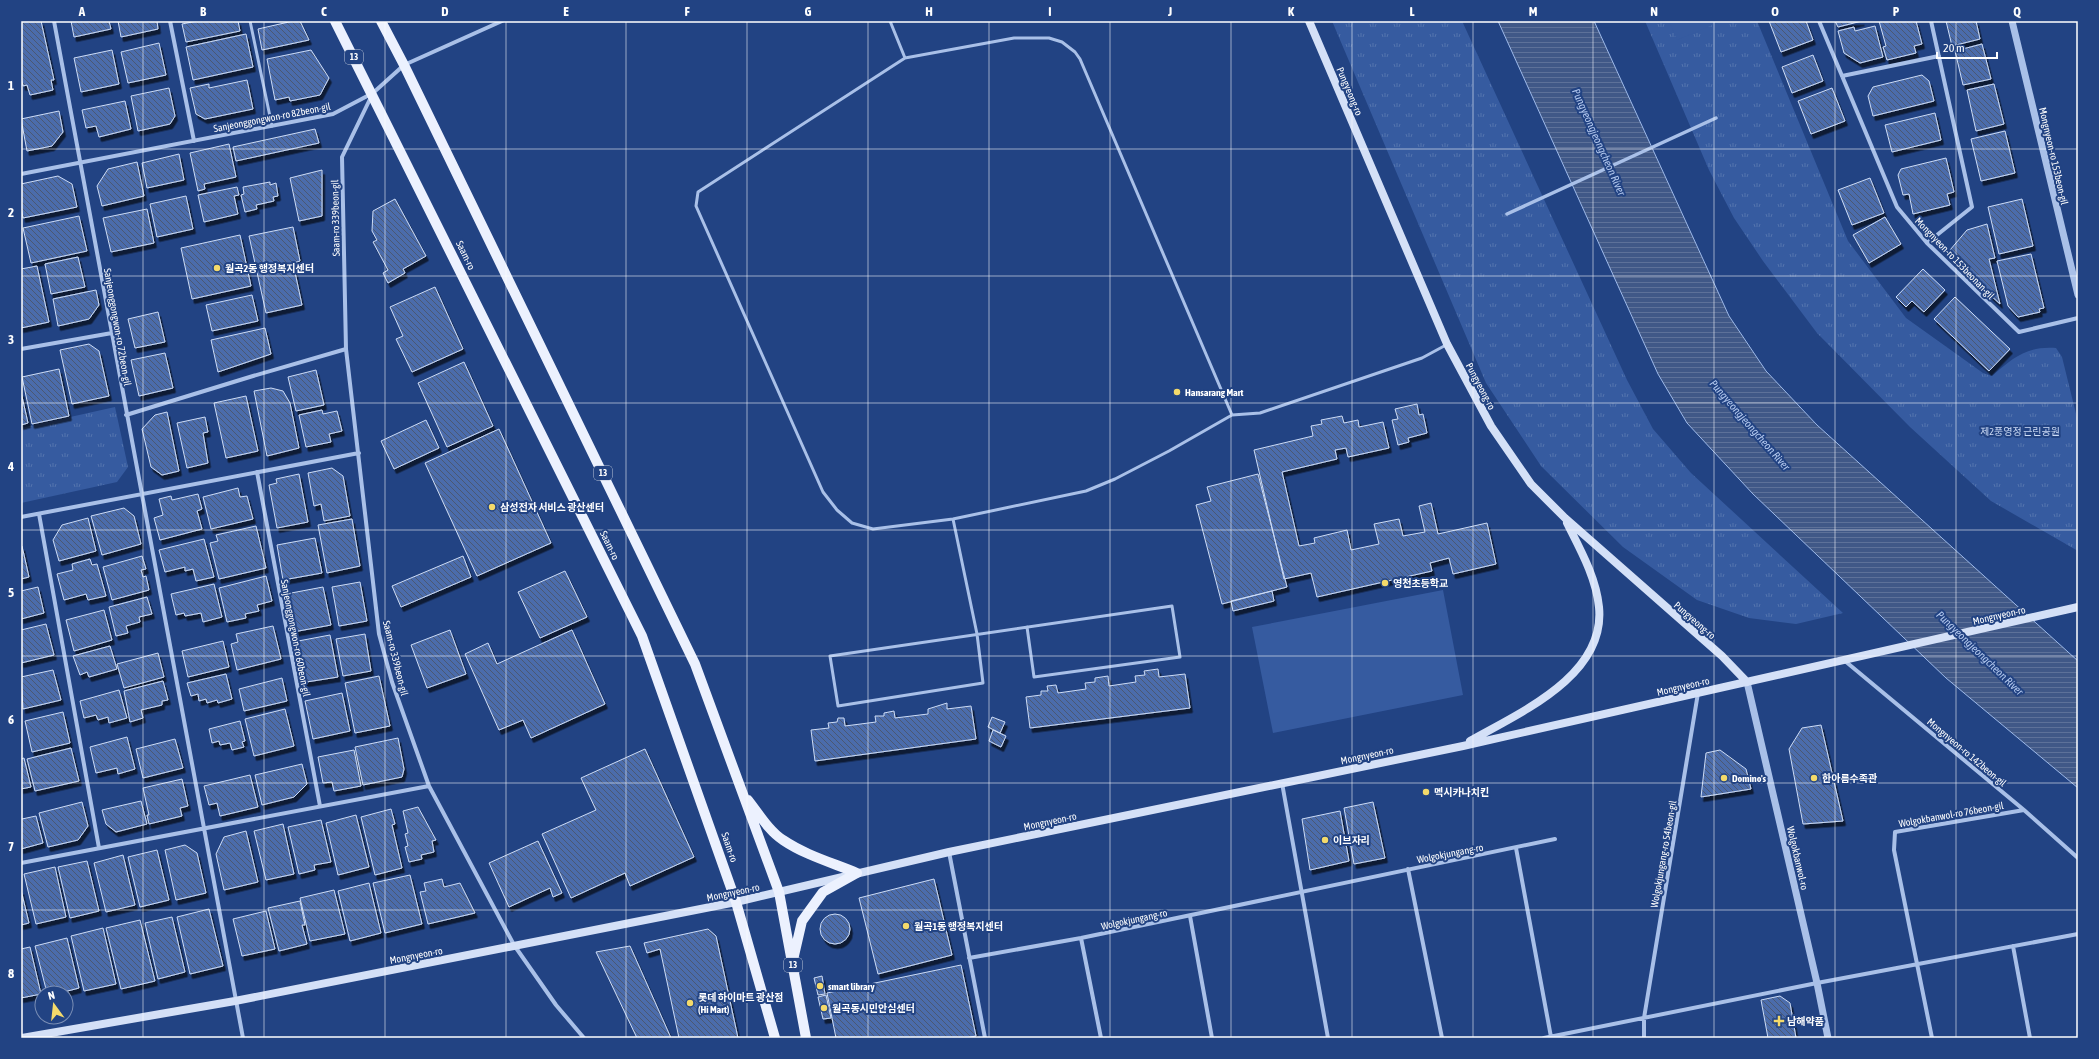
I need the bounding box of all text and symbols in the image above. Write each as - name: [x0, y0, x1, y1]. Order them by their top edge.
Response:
- text: A: [78, 4, 86, 19]
- text: B: [200, 4, 207, 19]
- text: C: [321, 4, 327, 19]
- text: D: [441, 4, 449, 19]
- text: E: [563, 4, 569, 19]
- text: F: [684, 4, 690, 19]
- text: G: [805, 4, 812, 19]
- text: H: [925, 4, 933, 19]
- text: I: [1048, 4, 1052, 19]
- text: J: [1167, 4, 1172, 19]
- text: K: [1288, 4, 1295, 19]
- text: L: [1409, 4, 1415, 19]
- text: M: [1529, 4, 1538, 19]
- text: N: [1650, 4, 1658, 19]
- text: O: [1771, 4, 1779, 19]
- text: P: [1893, 4, 1900, 19]
- text: Q: [2013, 4, 2021, 19]
- scale bar: [1937, 34, 1997, 60]
- text: 20 m: [1943, 41, 1965, 55]
- road number: 13: [345, 50, 363, 64]
- street label: Pungyeong-ro: [1334, 65, 1365, 117]
- text: 1: [8, 78, 14, 93]
- water label: Pungyeongjeongcheon River: [1570, 87, 1628, 198]
- street label: Sanjeonggongwon-ro 82beon-gil: [213, 101, 332, 134]
- street label: Mongnyeon-ro 153beon-gil: [2037, 106, 2070, 206]
- street label: Saam-ro 339beon-gil: [329, 179, 342, 257]
- text: 2: [8, 205, 14, 220]
- street label: Mongnyeon-ro 153beonan-gil: [1913, 215, 1997, 302]
- street label: Saam-ro: [454, 239, 477, 272]
- marker: 월곡2동 행정복지센터: [212, 263, 222, 273]
- place label: 월곡2동 행정복지센터: [225, 263, 314, 274]
- street label: Sanjeonggongwon-ro 72beon-gil: [102, 268, 133, 387]
- text: 3: [8, 332, 14, 347]
- street label: Pungyeong-ro: [1464, 361, 1498, 412]
- water label: Pungyeongjeongcheon River: [1707, 377, 1793, 473]
- marker: Hansarang Mart: [1172, 387, 1182, 397]
- place label: Hansarang Mart: [1185, 387, 1244, 398]
- park label: 제2풍영정 근린공원: [1980, 426, 2060, 437]
- text: 4: [7, 459, 14, 474]
- road number: 13: [594, 466, 612, 480]
- marker: 삼성전자 서비스 광산센터: [487, 502, 497, 512]
- place label: 삼성전자 서비스 광산센터: [500, 502, 604, 513]
- street label: Saam-ro: [598, 529, 621, 562]
- place label: 영천초등학교: [1393, 577, 1448, 589]
- marker: 영천초등학교: [1380, 578, 1390, 588]
- street label: Sanjeonggongwon-ro 60beon-gil: [279, 579, 312, 698]
- text: 5: [8, 585, 14, 600]
- street label: Pungyeong-ro: [1672, 599, 1718, 642]
- street label: Mongnyeon-ro: [1972, 604, 2027, 627]
- water label: Pungyeongjeongcheon River: [1934, 608, 2026, 698]
- street label: Saam-ro 339beon-gil: [381, 620, 410, 697]
- street label: Mongnyeon-ro: [1656, 675, 1711, 698]
- text: 6: [8, 712, 14, 727]
- street label: Mongnyeon-ro 142beon-gil: [1925, 716, 2009, 789]
- street label: Mongnyeon-ro: [1340, 744, 1395, 766]
- marker: Domino's: [1719, 773, 1729, 783]
- place label: Domino's: [1732, 773, 1767, 784]
- marker: 한아름수족관: [1809, 773, 1819, 783]
- place label: 한아름수족관: [1822, 773, 1877, 784]
- marker: 멕시카나치킨: [1421, 787, 1431, 797]
- place label: 멕시카나치킨: [1434, 787, 1489, 798]
- street label: Wolgokjungang-ro 54beon-gil: [1649, 799, 1678, 909]
- street label: Wolgokbanwol-ro 76beon-gil: [1898, 800, 2005, 829]
- street label: Mongnyeon-ro: [1023, 810, 1078, 832]
- street label: Wolgokbanwol-ro: [1785, 825, 1810, 891]
- street label: Saam-ro: [719, 831, 740, 864]
- marker: 이브자리: [1320, 835, 1330, 845]
- place label: 이브자리: [1333, 835, 1370, 846]
- text: 7: [8, 839, 14, 854]
- street label: Wolgokjungang-ro: [1416, 842, 1485, 865]
- street label: Mongnyeon-ro: [706, 881, 761, 903]
- street label: Wolgokjungang-ro: [1100, 907, 1168, 932]
- marker: 월곡1동 행정복지센터: [901, 921, 911, 931]
- place label: 월곡1동 행정복지센터: [914, 921, 1003, 932]
- street label: Mongnyeon-ro: [389, 945, 444, 966]
- road number: 13: [784, 958, 802, 972]
- text: 8: [8, 966, 14, 981]
- marker: smart library: [815, 981, 825, 991]
- place label: smart library: [828, 981, 876, 992]
- north arrow: [34, 985, 74, 1025]
- text: N: [47, 989, 56, 1002]
- place label: 롯데 하이마트 광산점 (Hi Mart): [698, 992, 784, 1015]
- marker: 롯데 하이마트 광산점 (Hi Mart): [685, 998, 695, 1008]
- marker: 월곡동시민안심센터: [819, 1003, 829, 1013]
- place label: 월곡동시민안심센터: [832, 1003, 915, 1014]
- marker: 남해약품: [1774, 1016, 1784, 1026]
- place label: 남해약품: [1787, 1016, 1824, 1027]

